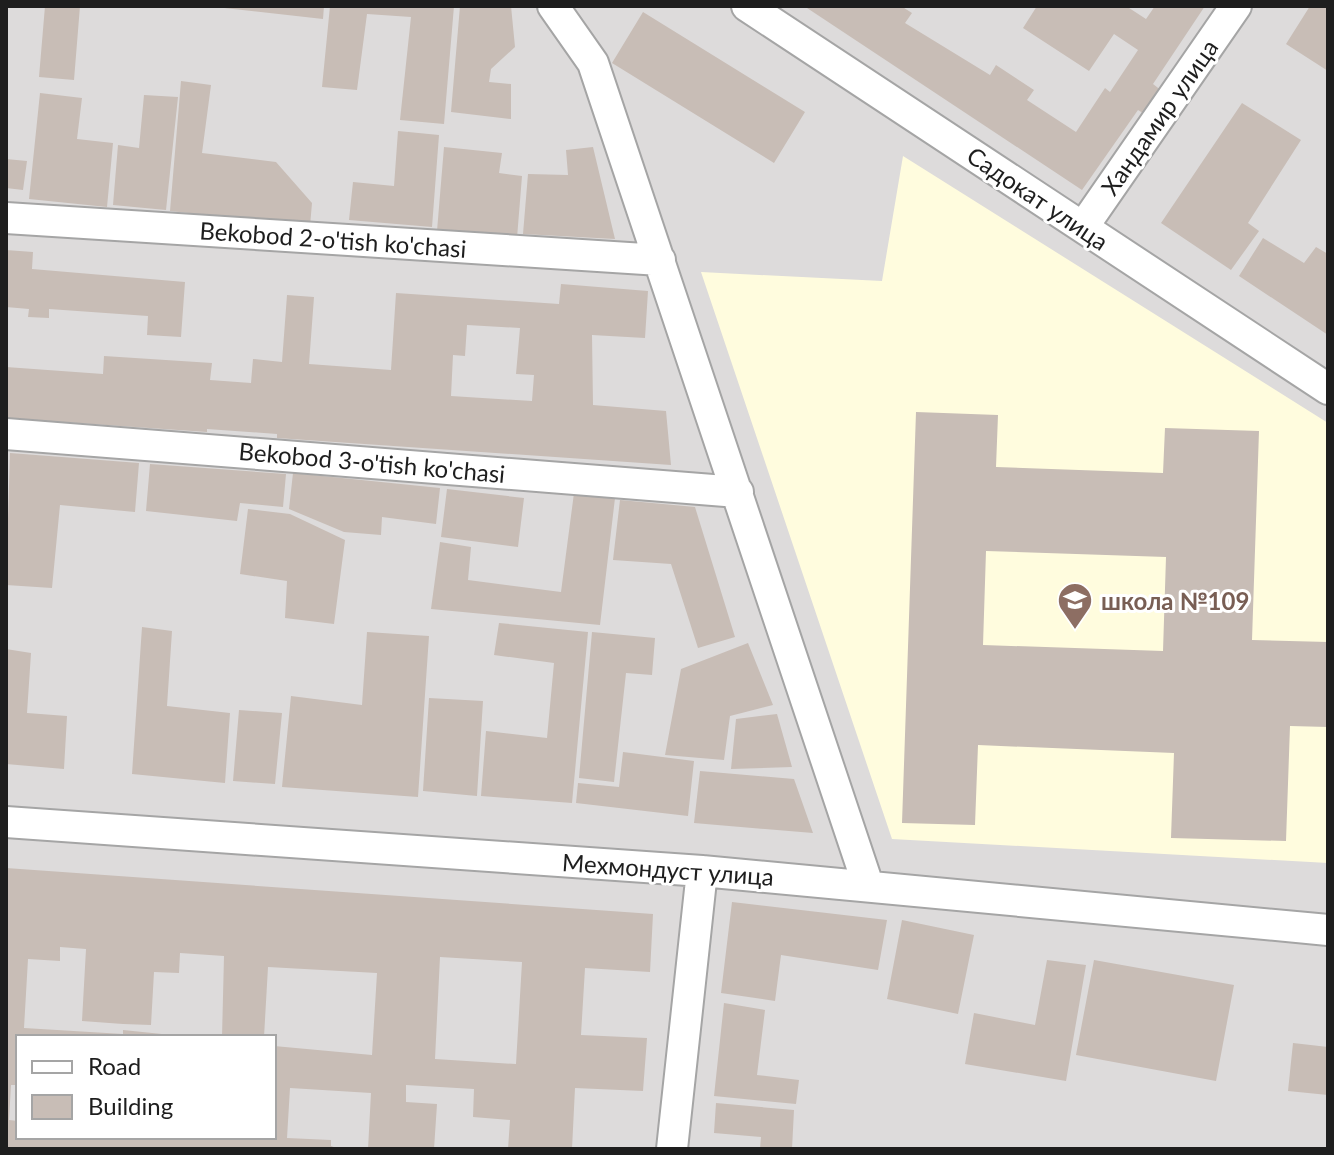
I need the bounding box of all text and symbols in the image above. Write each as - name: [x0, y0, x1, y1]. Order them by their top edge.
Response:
- street label: Хандамир улица: [1095, 34, 1223, 200]
- street label: Садокат улица: [962, 140, 1114, 256]
- street label: Bekobod 2-o'tish ko'chasi: [199, 215, 467, 263]
- street label: Bekobod 3-o'tish ko'chasi: [238, 436, 506, 488]
- school or university icon: школа №109: [1056, 581, 1094, 631]
- place label: школа №109: [1101, 586, 1249, 615]
- street label: Мехмондуст улица: [561, 847, 775, 891]
- legend: [16, 1035, 276, 1139]
- text: Road: [88, 1051, 141, 1080]
- text: Building: [88, 1091, 173, 1120]

